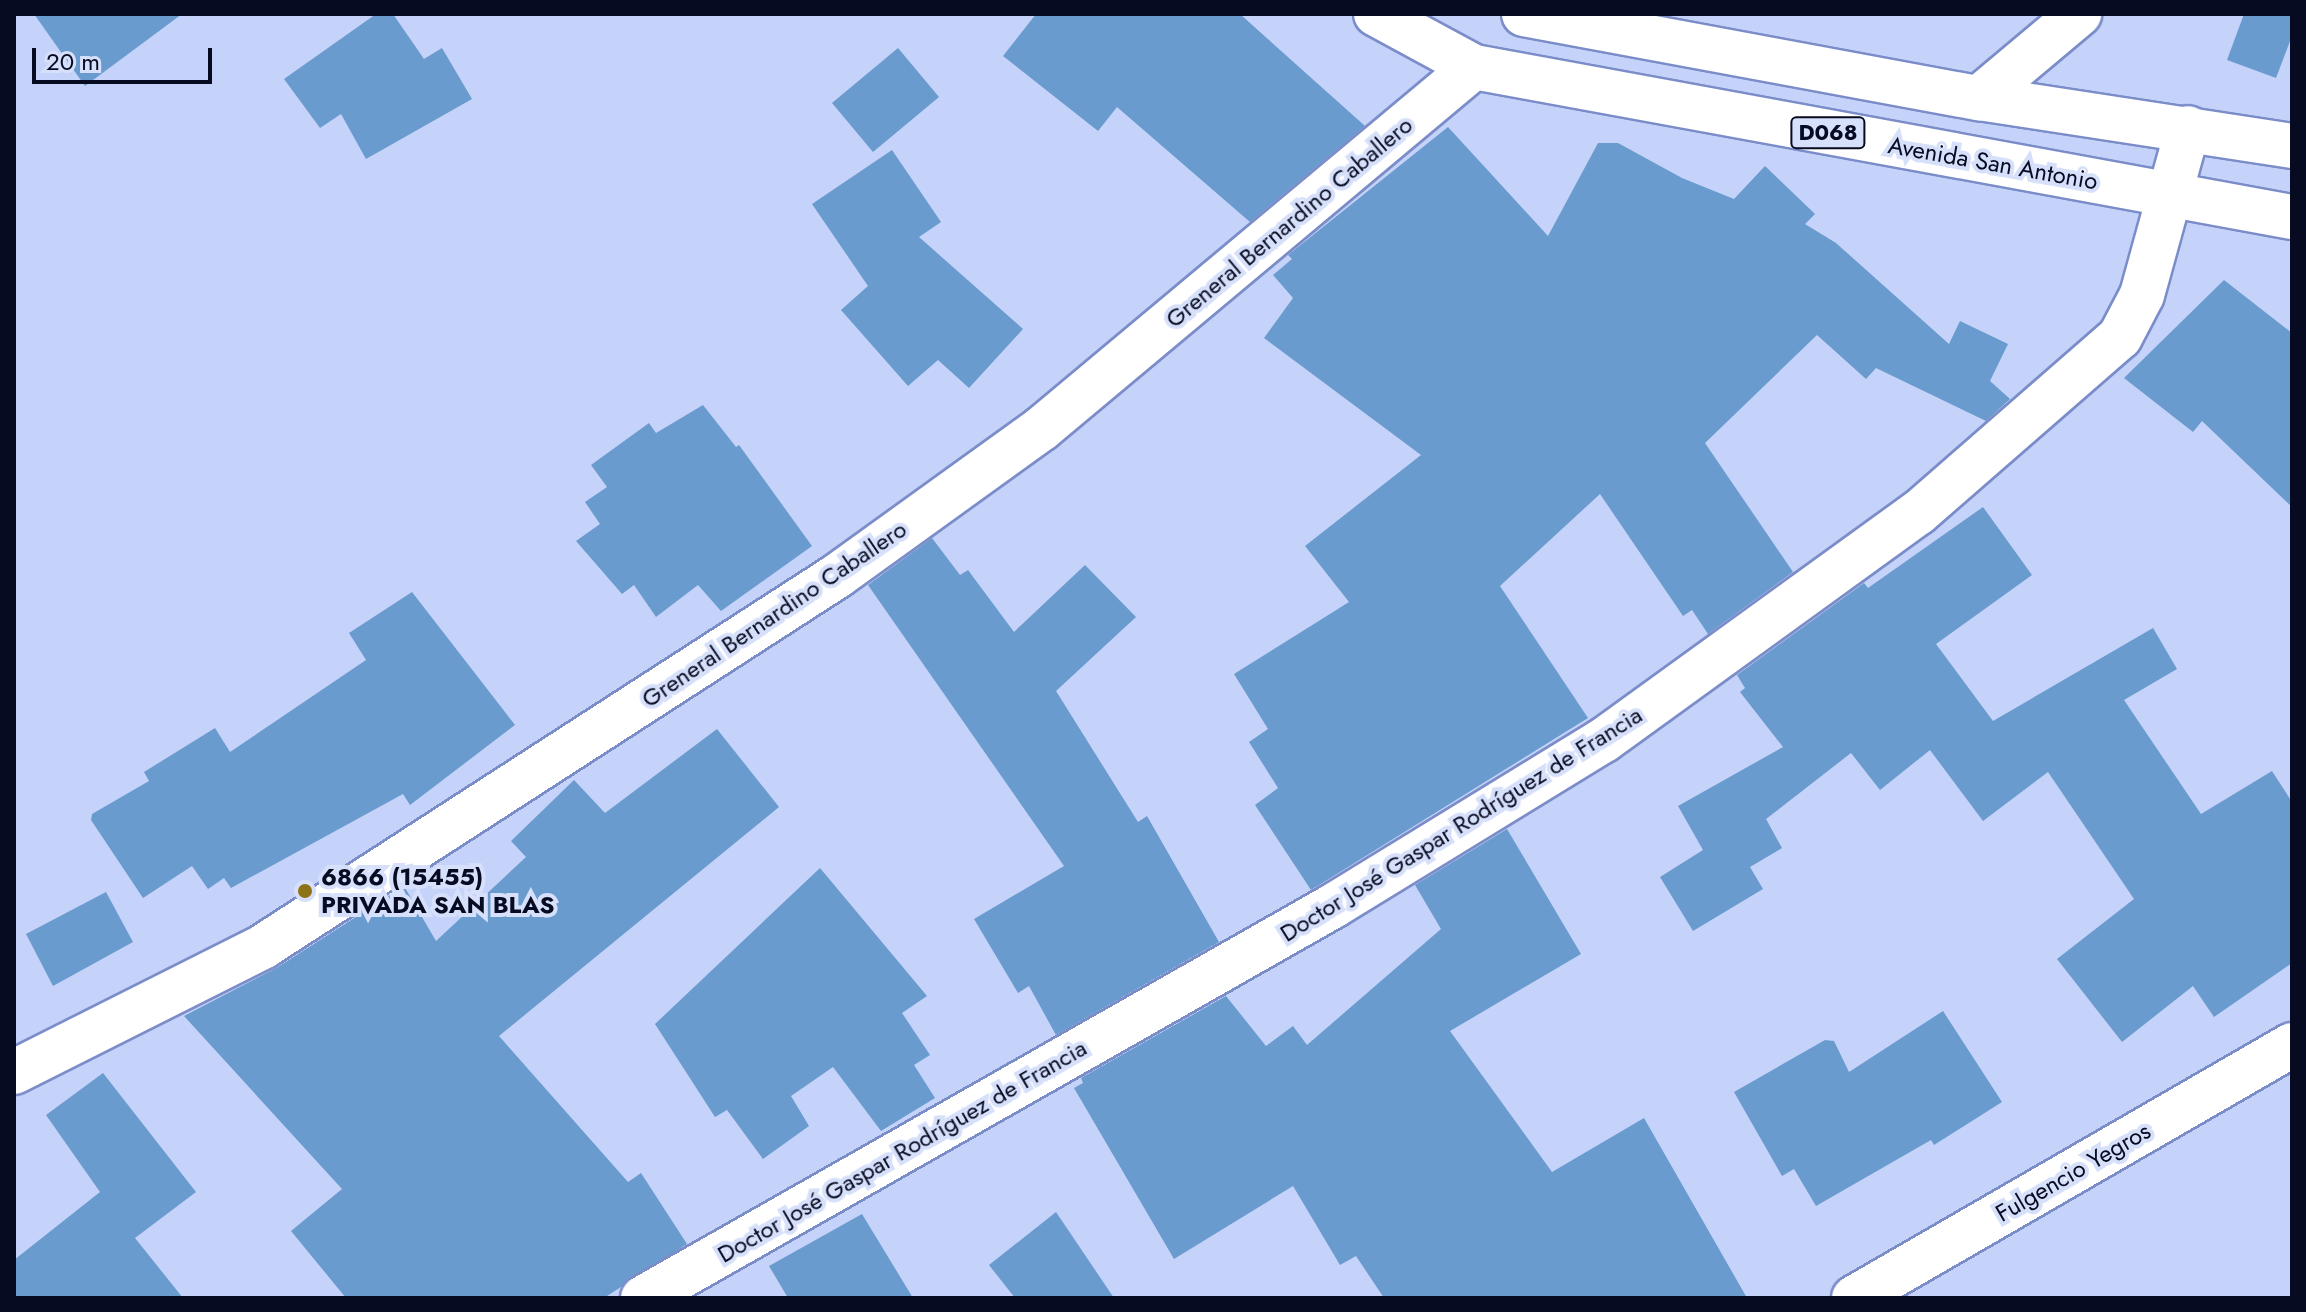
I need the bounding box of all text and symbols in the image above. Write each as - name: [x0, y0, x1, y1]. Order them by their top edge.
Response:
- scale bar: [36, 32, 216, 82]
- text: 20 m: [46, 44, 100, 79]
- street label: Greneral Bernardino Caballero: [1160, 110, 1418, 334]
- road number: D068: [1790, 115, 1866, 151]
- street label: Avenida San Antonio: [1886, 130, 2100, 196]
- street label: Greneral Bernardino Caballero: [636, 515, 912, 713]
- street label: Doctor José Gaspar Rodríguez de Francia: [1275, 700, 1647, 948]
- place label: 6866 (15455) PRIVADA SAN BLAS: [321, 863, 555, 919]
- marker: 6866 (15455) PRIVADA SAN BLAS: [296, 882, 314, 900]
- street label: Doctor José Gaspar Rodríguez de Francia: [712, 1033, 1092, 1269]
- street label: Fulgencio Yegros: [1990, 1116, 2156, 1228]

